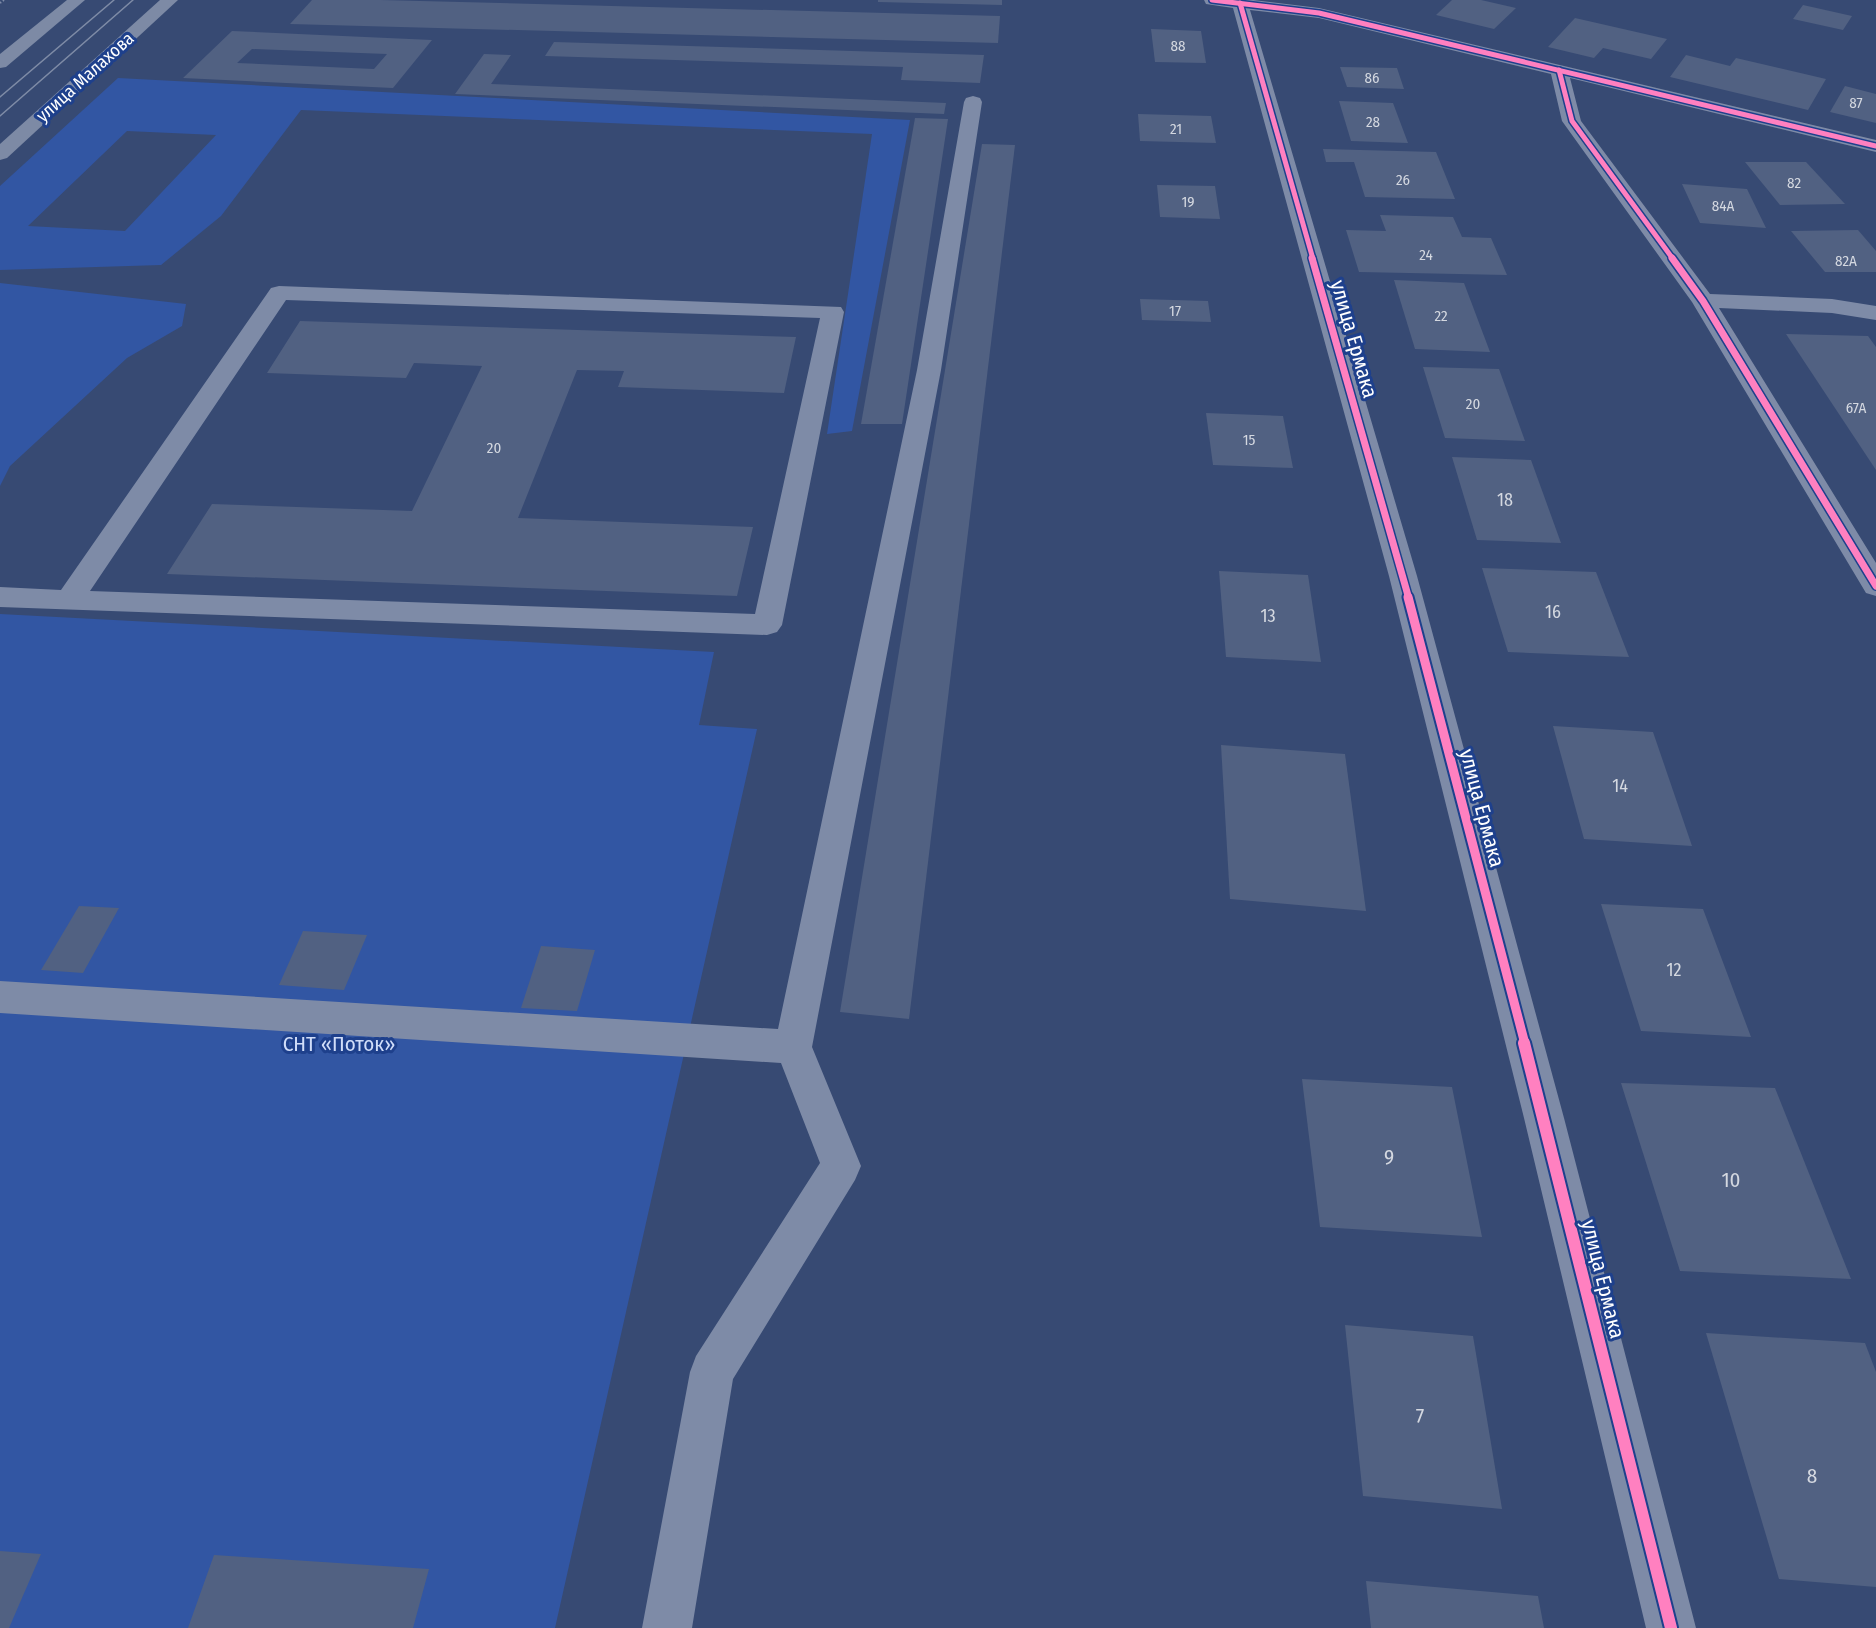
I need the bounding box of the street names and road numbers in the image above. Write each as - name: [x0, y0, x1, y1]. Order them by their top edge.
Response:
- street label: улица Малахова: [32, 27, 139, 127]
- street label: улица Ермака: [1325, 277, 1383, 401]
- street label: улица Ермака: [1454, 746, 1510, 870]
- street label: улица Ермака: [1576, 1217, 1630, 1341]

